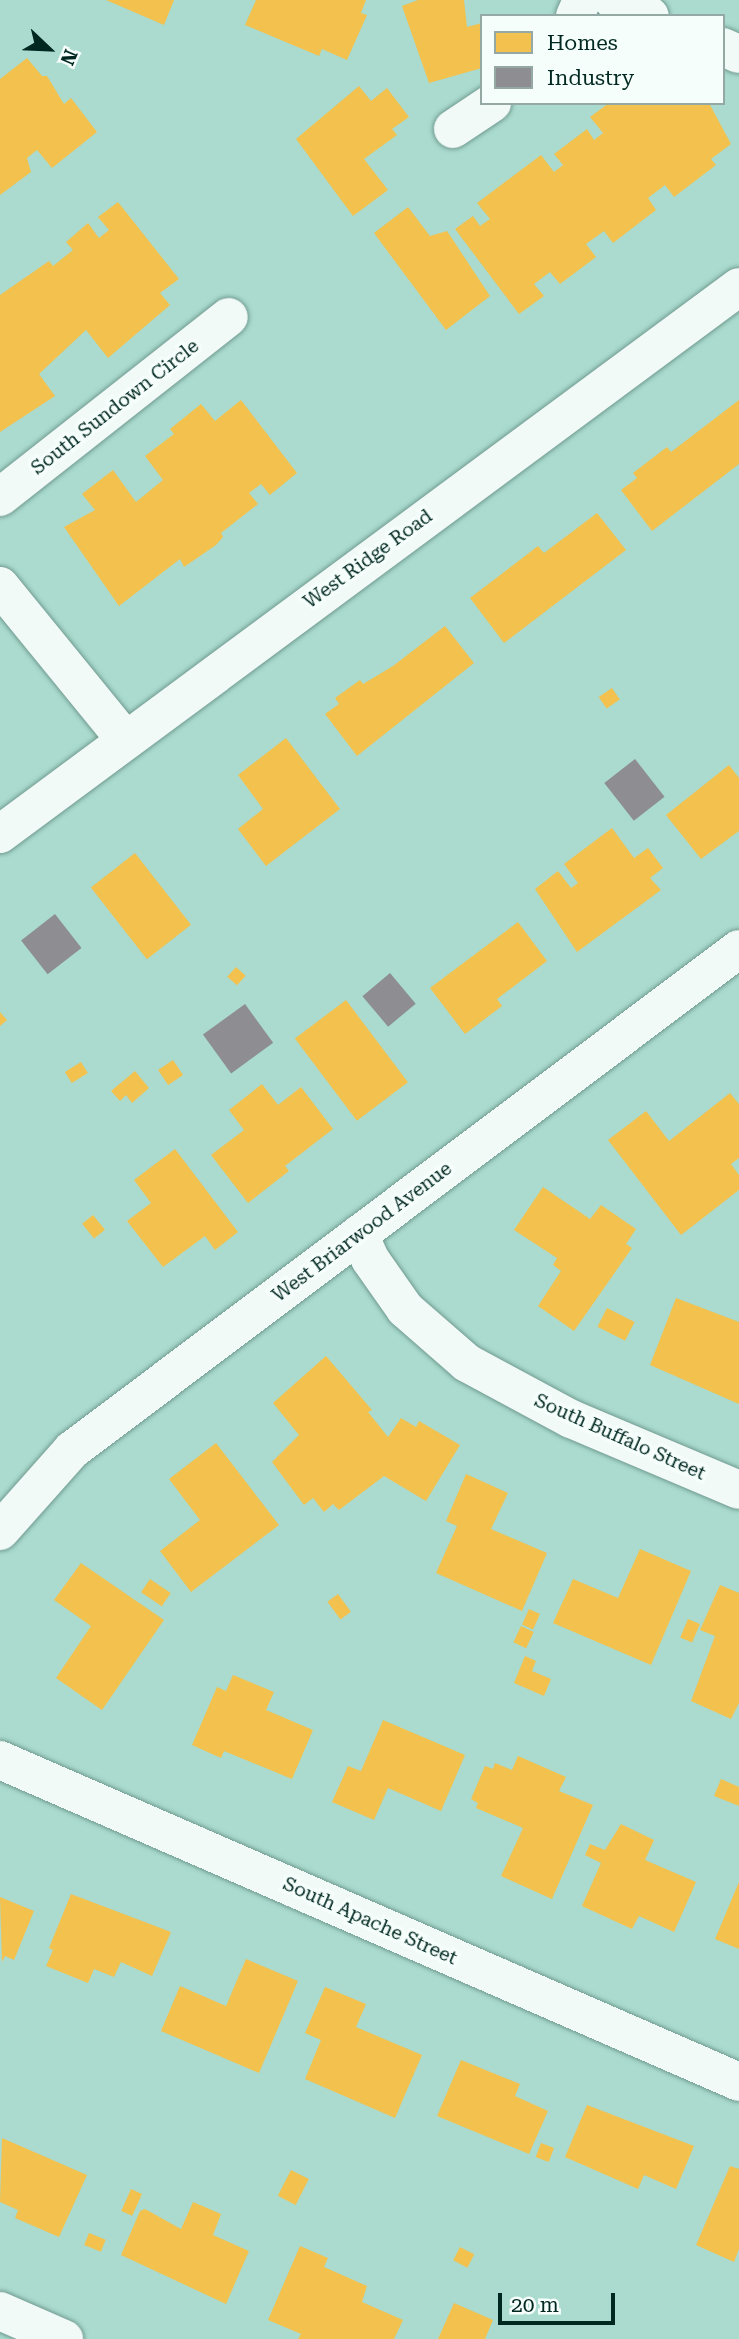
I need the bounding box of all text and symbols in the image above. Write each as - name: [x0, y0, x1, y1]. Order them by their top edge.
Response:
- north arrow: [14, 14, 84, 84]
- legend: [480, 14, 725, 105]
- text: Homes: [547, 31, 618, 55]
- text: N: [55, 46, 82, 69]
- text: Industry: [547, 66, 634, 90]
- street label: South Sundown Circle: [27, 334, 203, 480]
- street label: West Ridge Road: [299, 505, 437, 613]
- street label: West Briarwood Avenue: [268, 1157, 456, 1307]
- street label: South Buffalo Street: [531, 1389, 709, 1485]
- street label: South Apache Street: [280, 1872, 460, 1970]
- scale bar: [501, 2280, 618, 2324]
- text: 20 m: [511, 2293, 559, 2317]

